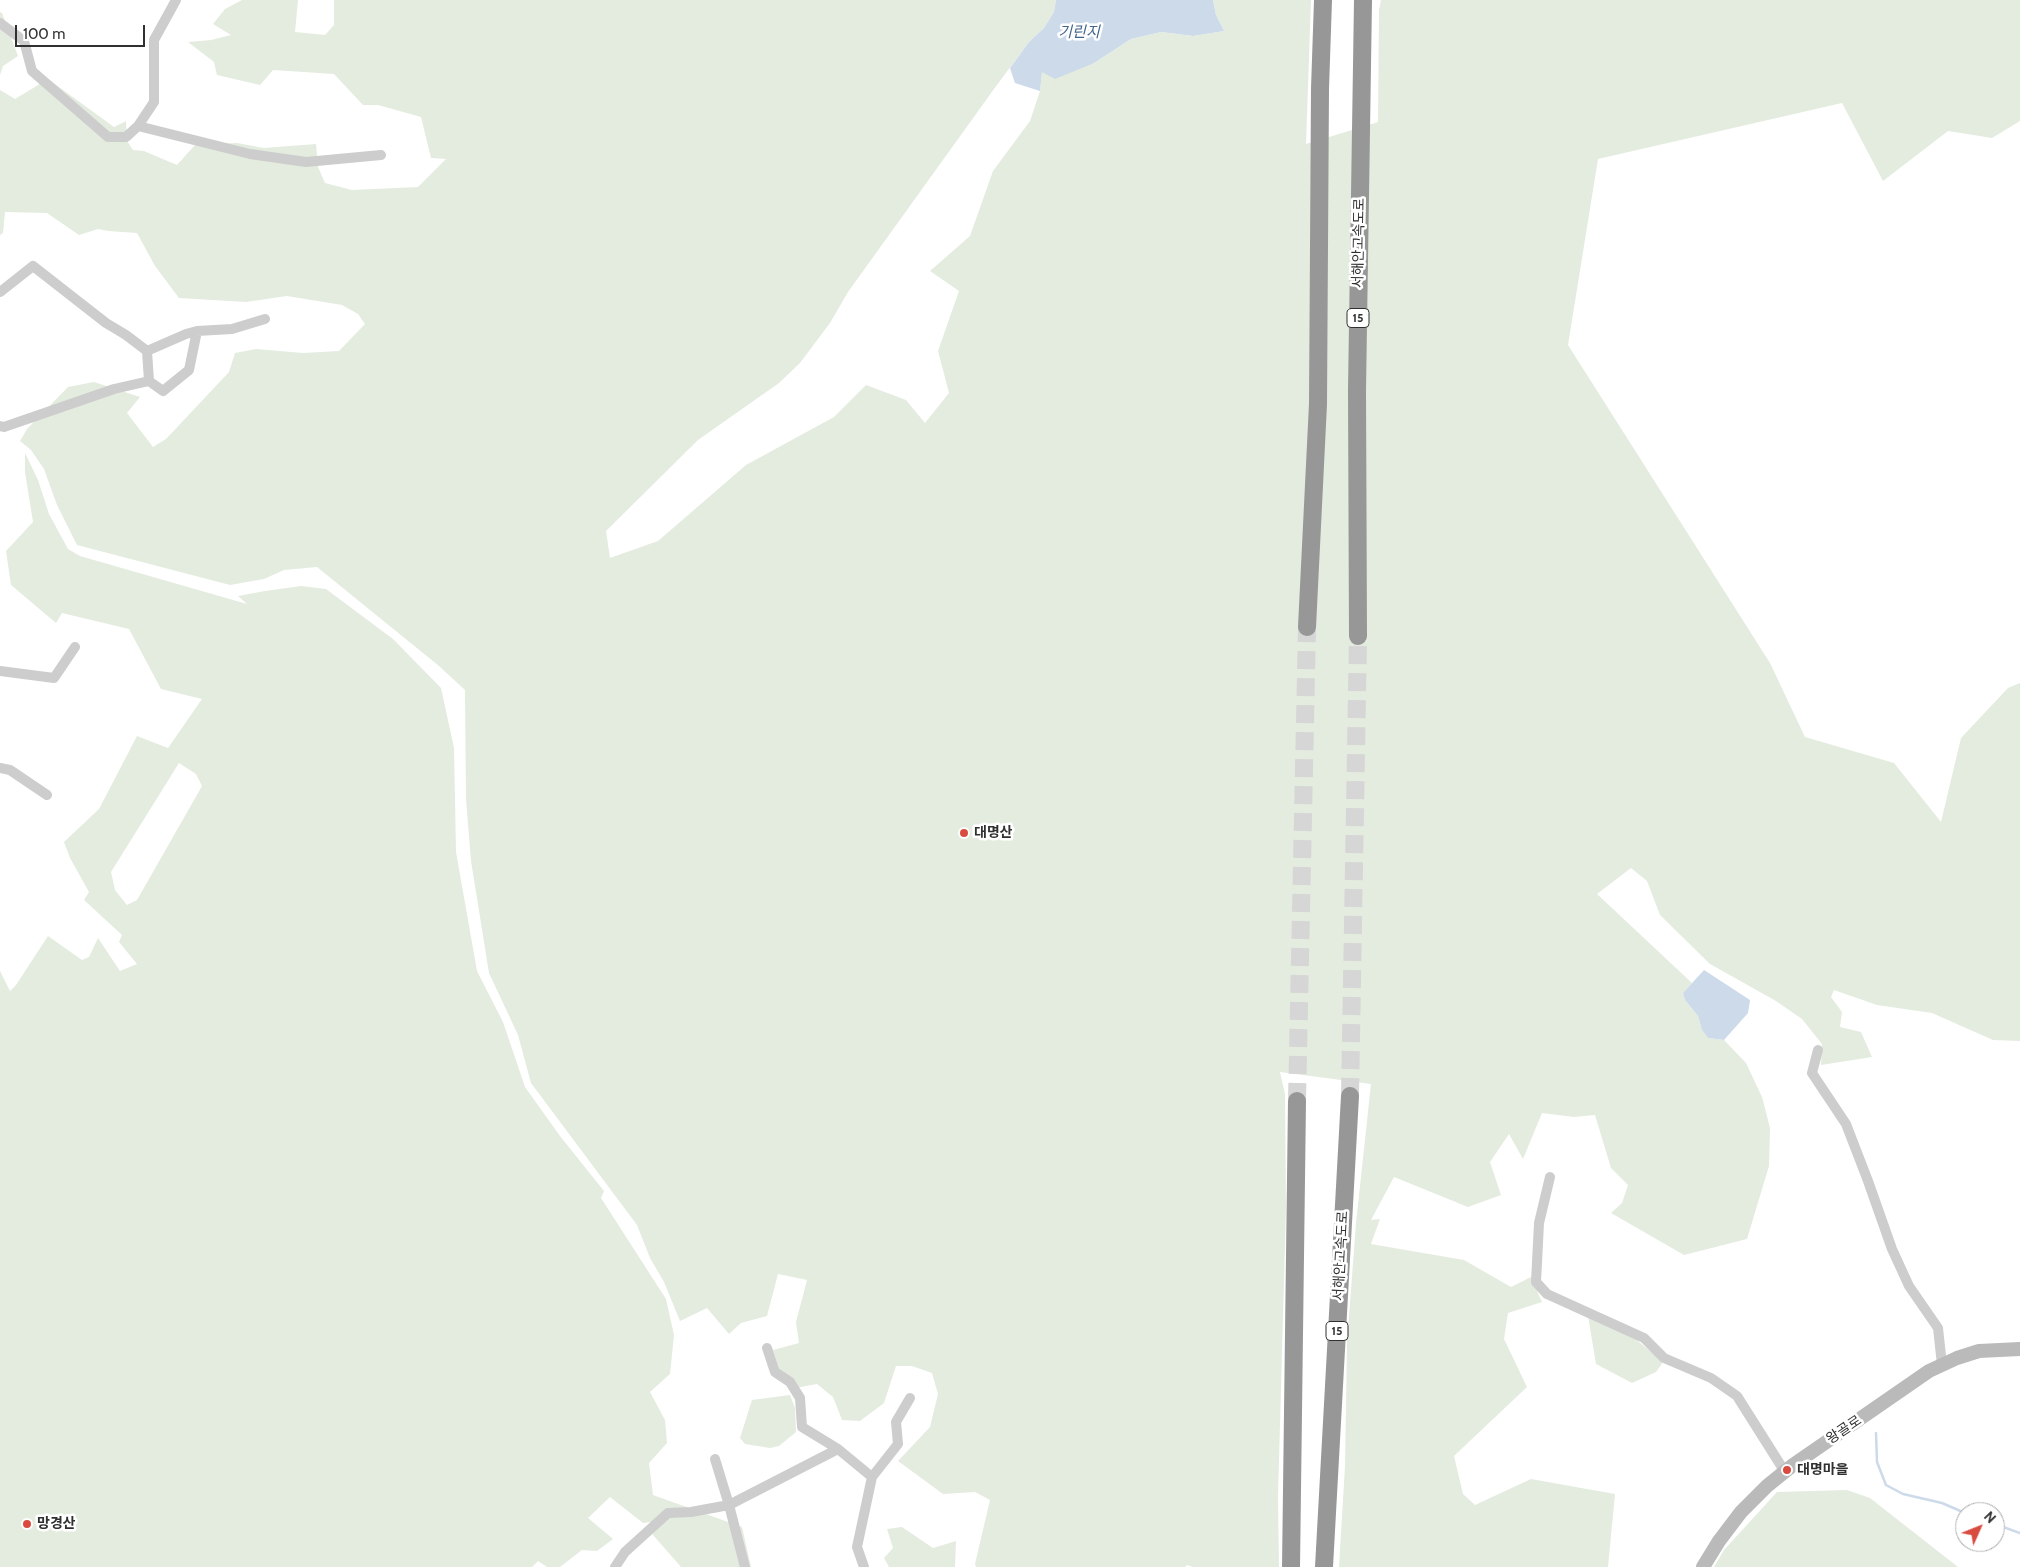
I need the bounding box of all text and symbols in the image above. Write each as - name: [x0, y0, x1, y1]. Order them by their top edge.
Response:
- scale bar: [18, 15, 148, 47]
- water label: 기린지: [1058, 24, 1100, 42]
- text: 100 m: [23, 25, 65, 43]
- street label: 서해안고속도로: [1350, 198, 1368, 288]
- road number: 15: [1347, 308, 1369, 328]
- place label: 대명산: [974, 825, 1013, 841]
- marker: 대명산: [958, 827, 970, 839]
- street label: 서해안고속도로: [1330, 1211, 1352, 1301]
- road number: 15: [1326, 1322, 1348, 1340]
- street label: 왕골로: [1823, 1412, 1865, 1448]
- place label: 대명마을: [1797, 1462, 1849, 1478]
- marker: 대명마을: [1781, 1464, 1793, 1476]
- north arrow: [1955, 1502, 2005, 1552]
- text: N: [1980, 1507, 2000, 1527]
- place label: 망경산: [37, 1516, 76, 1532]
- marker: 망경산: [21, 1518, 33, 1530]

